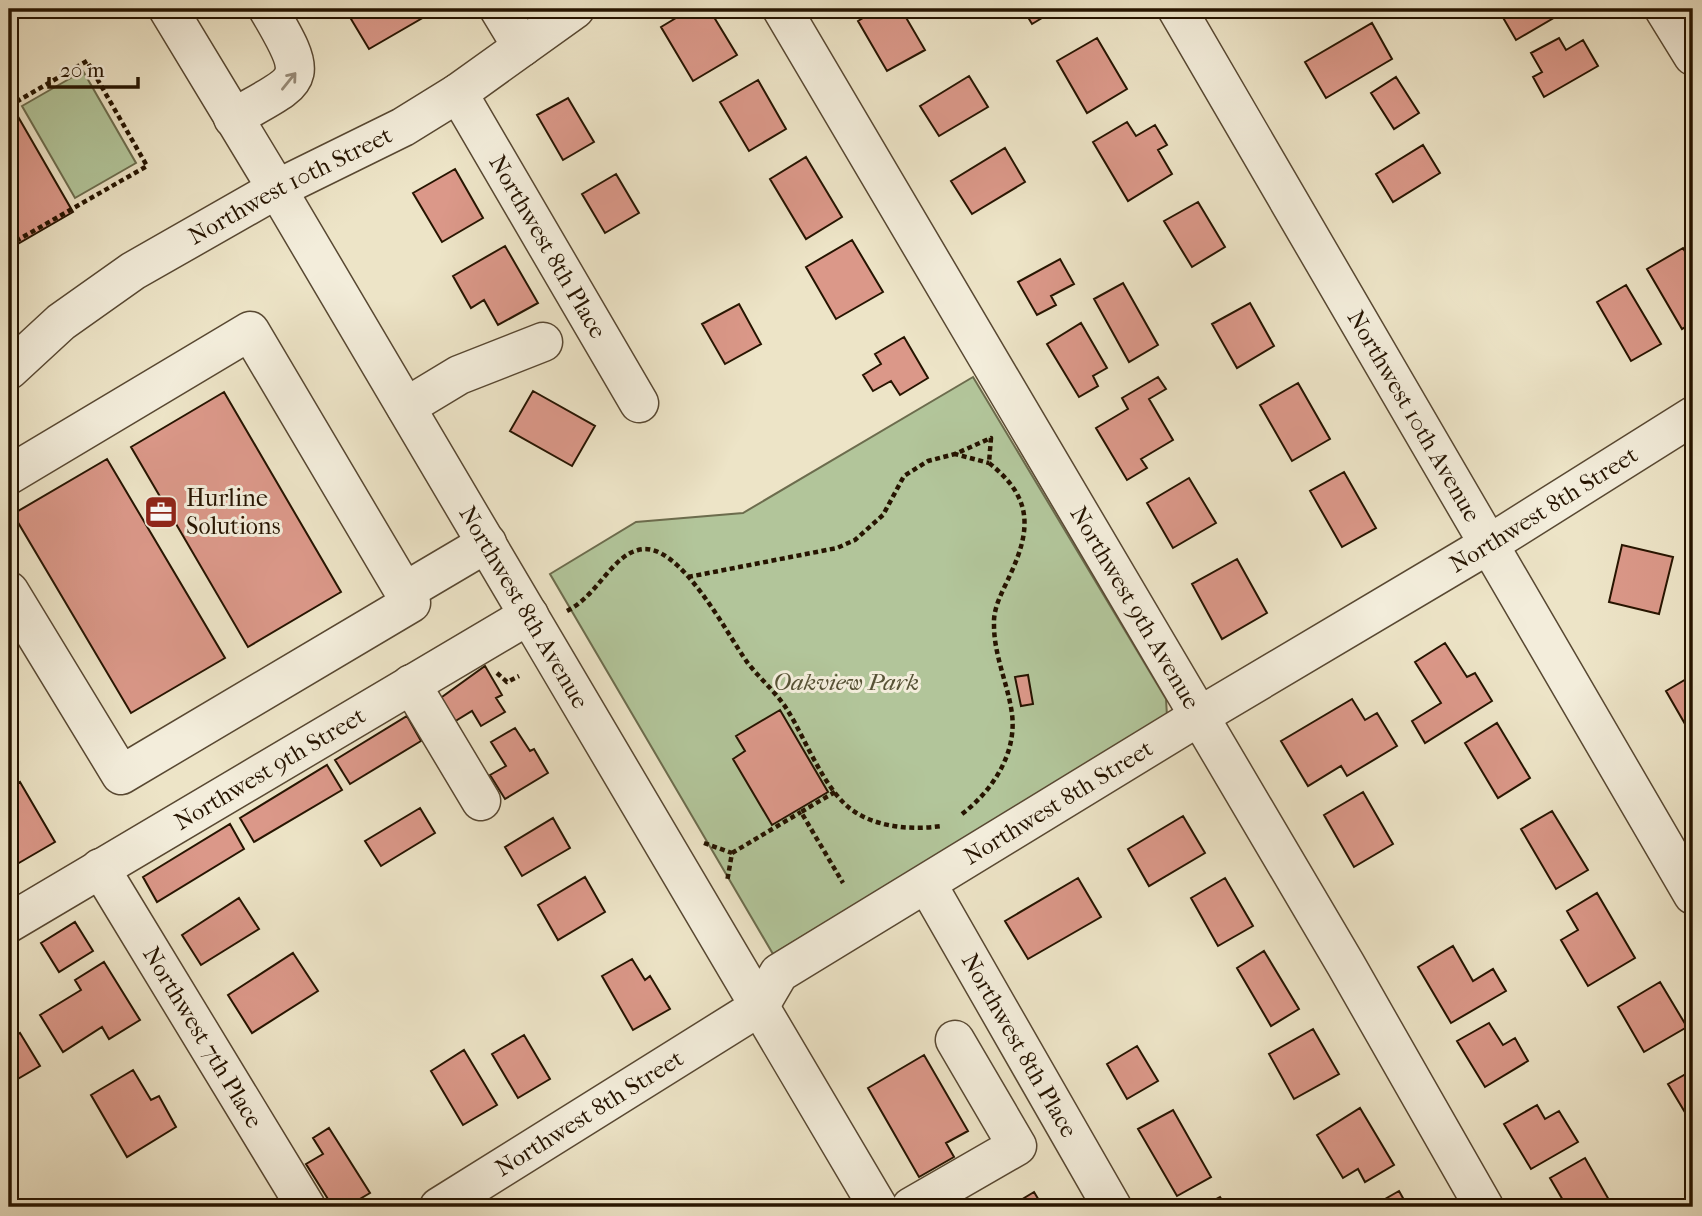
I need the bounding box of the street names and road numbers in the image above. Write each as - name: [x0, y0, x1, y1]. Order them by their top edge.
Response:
- street label: Northwest 10th Street: [184, 121, 397, 250]
- street label: Northwest 8th Place: [483, 150, 612, 343]
- street label: Northwest 10th Avenue: [1342, 305, 1487, 527]
- street label: Northwest 8th Street: [1445, 440, 1643, 578]
- street label: Northwest 8th Avenue: [453, 501, 595, 714]
- street label: Northwest 9th Avenue: [1064, 501, 1206, 714]
- street label: Northwest 9th Street: [169, 701, 370, 836]
- street label: Northwest 8th Street: [959, 734, 1158, 871]
- street label: Northwest 7th Place: [137, 941, 269, 1133]
- street label: Northwest 8th Place: [956, 948, 1083, 1143]
- street label: Northwest 8th Street: [490, 1044, 689, 1182]

